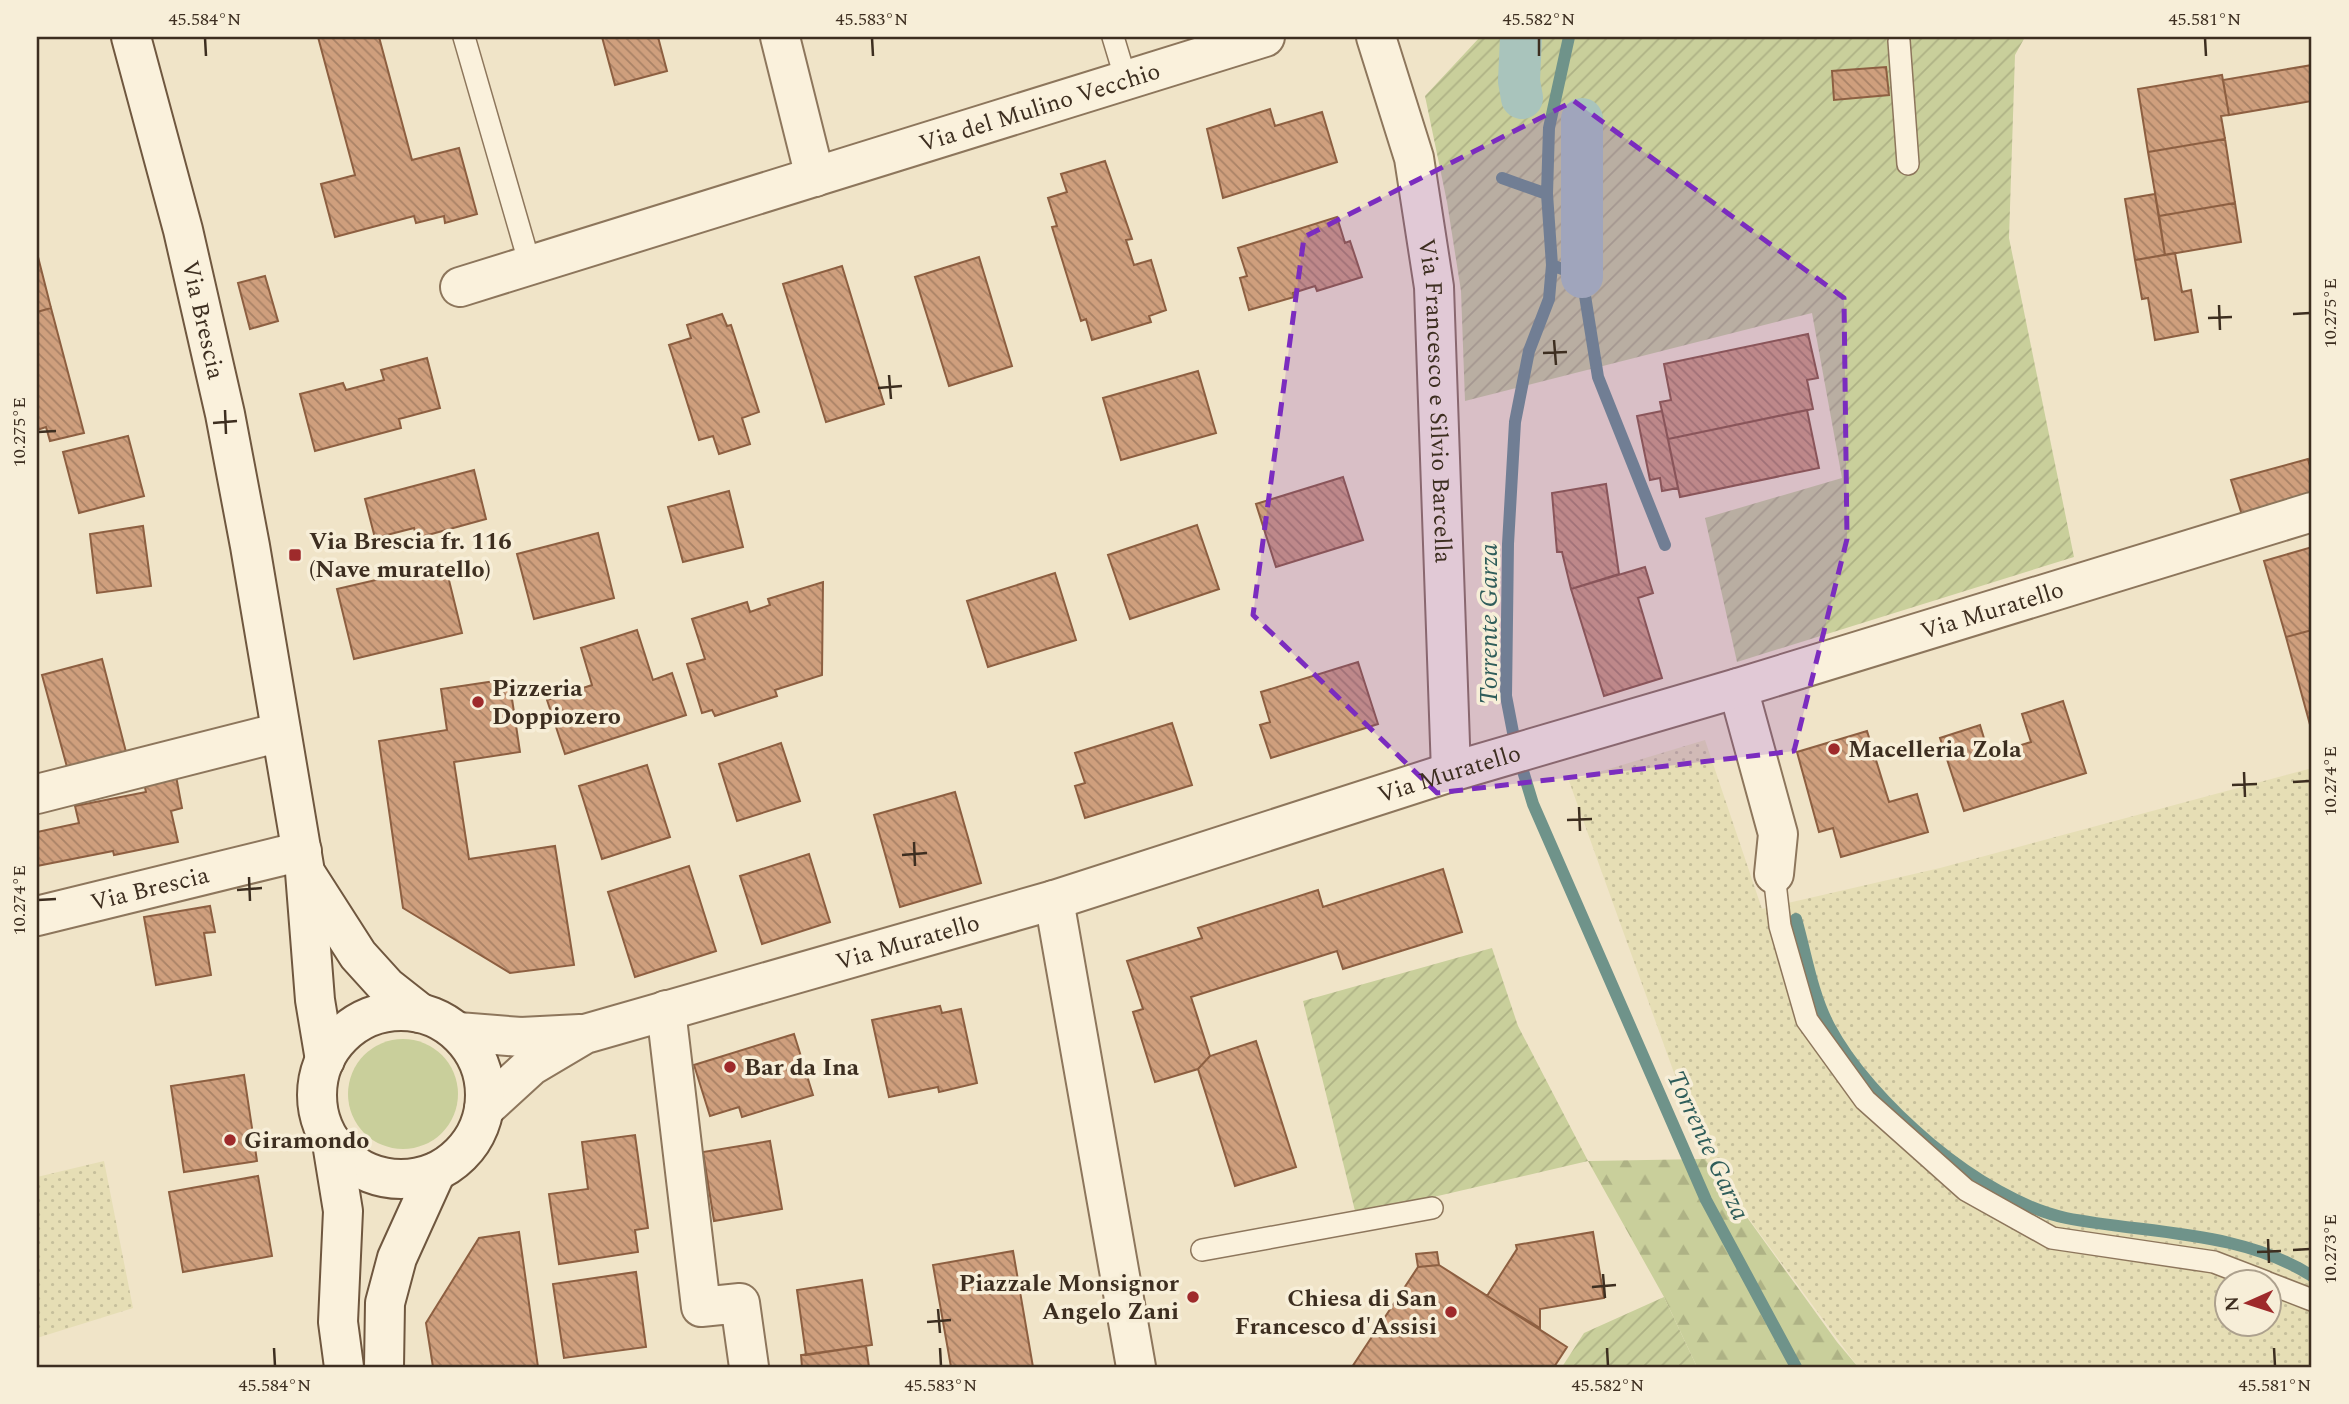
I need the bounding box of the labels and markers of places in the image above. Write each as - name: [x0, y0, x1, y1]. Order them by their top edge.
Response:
- place label: Via Brescia fr. 116 (Nave muratello): [309, 524, 512, 588]
- marker: Via Brescia fr. 116 (Nave muratello): [287, 547, 303, 563]
- place label: Pizzeria Doppiozero: [492, 671, 621, 735]
- marker: Pizzeria Doppiozero: [470, 694, 486, 710]
- place label: Macelleria Zola: [1848, 732, 2022, 768]
- marker: Macelleria Zola: [1826, 741, 1842, 757]
- place label: Bar da Ina: [744, 1050, 860, 1086]
- marker: Bar da Ina: [722, 1059, 738, 1075]
- place label: Giramondo: [244, 1123, 370, 1159]
- marker: Giramondo: [222, 1132, 238, 1148]
- place label: Piazzale Monsignor Angelo Zani: [959, 1266, 1180, 1330]
- place label: Chiesa di San Francesco d'Assisi: [1235, 1281, 1437, 1345]
- marker: Piazzale Monsignor Angelo Zani: [1185, 1289, 1201, 1305]
- marker: Chiesa di San Francesco d'Assisi: [1443, 1304, 1459, 1320]

